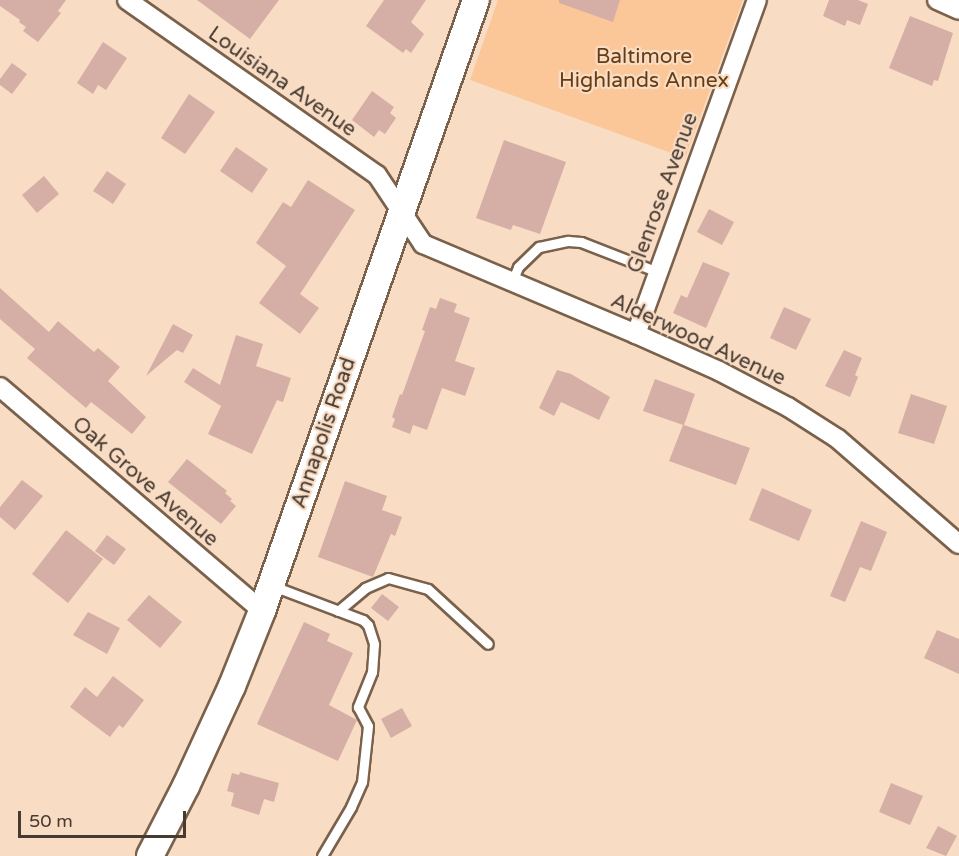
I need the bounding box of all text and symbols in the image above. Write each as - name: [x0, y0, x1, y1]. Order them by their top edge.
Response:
- street label: Louisiana Avenue: [203, 21, 361, 143]
- park label: Baltimore Highlands Annex: [559, 44, 729, 94]
- street label: Glenrose Avenue: [622, 109, 704, 277]
- street label: Alderwood Avenue: [607, 288, 789, 392]
- street label: Annapolis Road: [286, 354, 362, 512]
- street label: Oak Grove Avenue: [67, 412, 223, 552]
- scale bar: [21, 799, 189, 837]
- text: 50 m: [29, 810, 73, 832]

